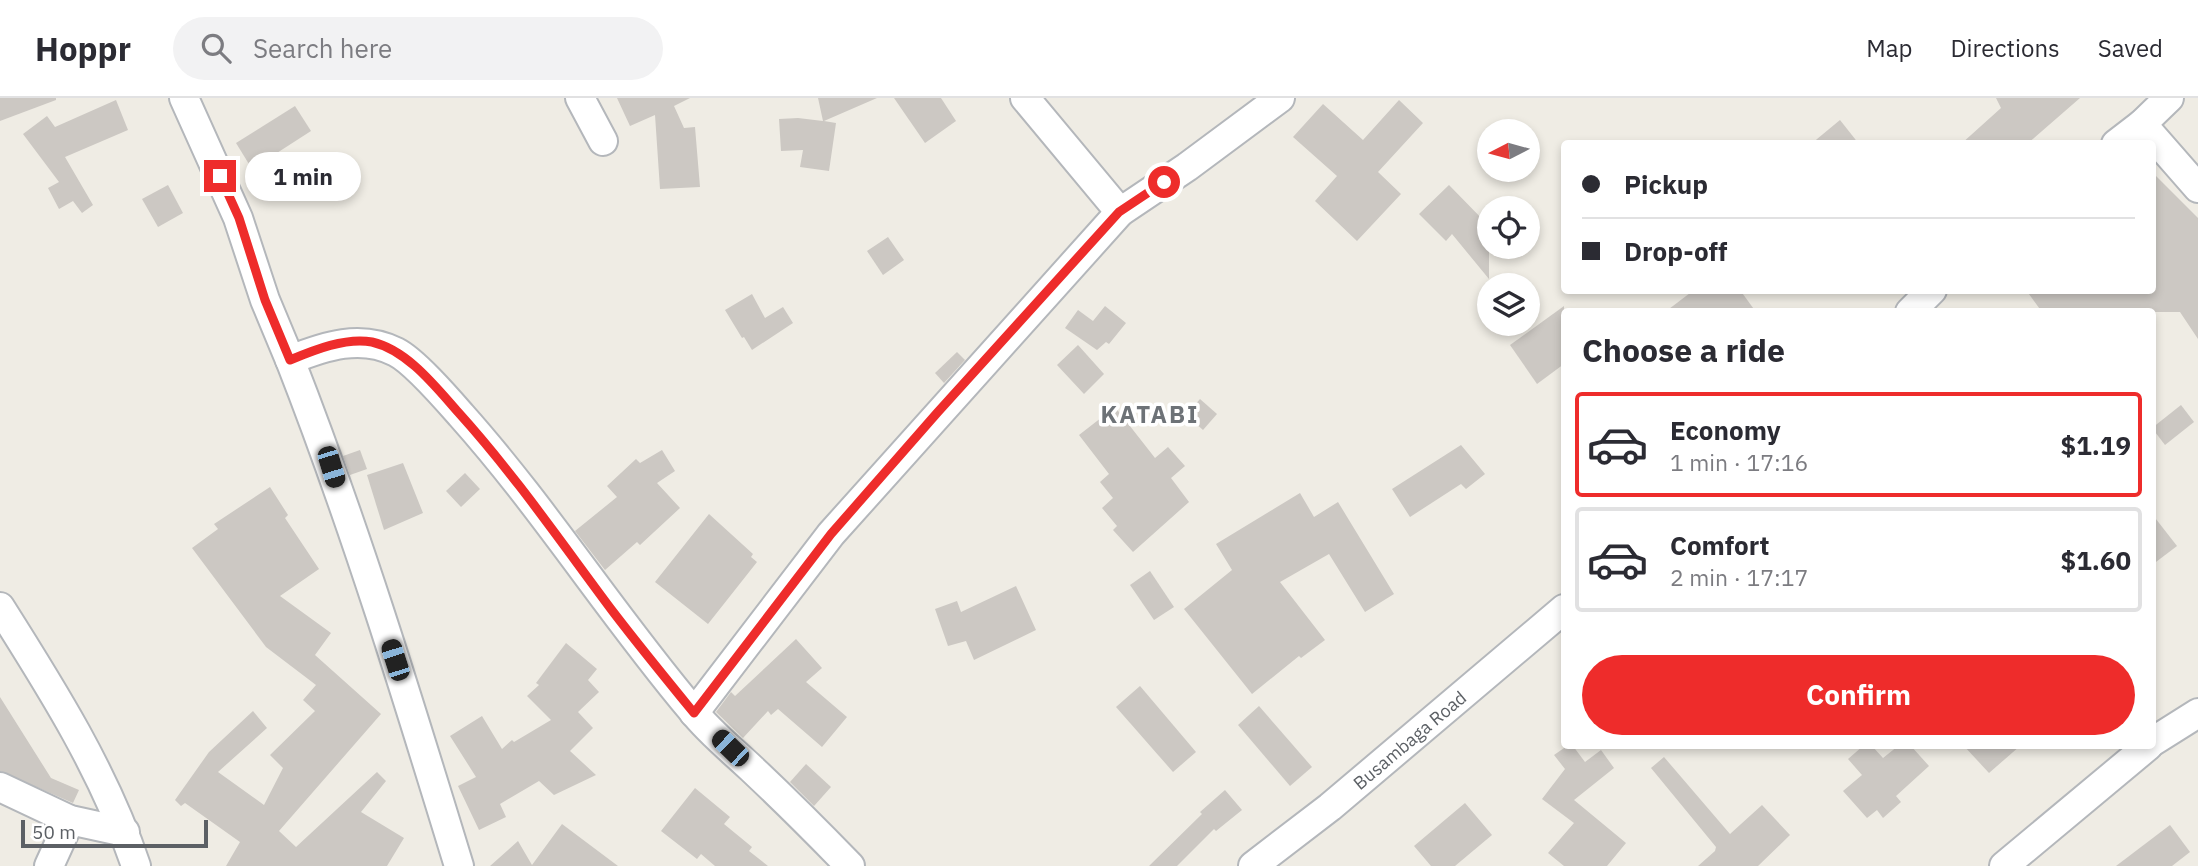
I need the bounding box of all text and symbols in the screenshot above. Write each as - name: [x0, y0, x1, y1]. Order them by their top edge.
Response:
- search box: [173, 17, 663, 80]
- text: Hoppr: [35, 27, 131, 70]
- icon: search: [197, 29, 235, 67]
- text: Search here: [253, 31, 392, 65]
- text: Map: [1866, 32, 1912, 64]
- text: Directions: [1950, 32, 2060, 64]
- text: Saved: [2098, 32, 2163, 64]
- north arrow: [1477, 119, 1540, 182]
- map controls: [1477, 119, 1540, 336]
- callout: 1 min: [244, 152, 360, 200]
- route end: [204, 160, 236, 192]
- text: 1 min: [273, 161, 333, 191]
- route start: [1148, 166, 1180, 198]
- text: Pickup: [1624, 167, 1708, 201]
- button: locate: [1477, 196, 1540, 259]
- text: Drop-off: [1624, 234, 1727, 268]
- button: layers: [1477, 273, 1540, 336]
- text: Choose a ride: [1582, 329, 1785, 371]
- district label: KATABI: [1101, 398, 1199, 430]
- icon: car: [1586, 413, 1649, 476]
- text: Economy: [1670, 413, 1781, 447]
- text: $1.19: [2061, 428, 2131, 462]
- car: [315, 444, 348, 490]
- text: 1 min · 17:16: [1670, 447, 1808, 477]
- icon: car: [1586, 528, 1649, 591]
- text: Comfort: [1670, 528, 1769, 562]
- text: $1.60: [2061, 543, 2131, 577]
- text: 2 min · 17:17: [1670, 562, 1808, 592]
- car: [379, 637, 412, 683]
- button: Confirm: [1582, 655, 2135, 735]
- street label: Busambaga Road: [1348, 686, 1471, 794]
- car: [708, 726, 753, 770]
- scale bar: [21, 817, 208, 849]
- text: 50 m: [32, 820, 76, 844]

